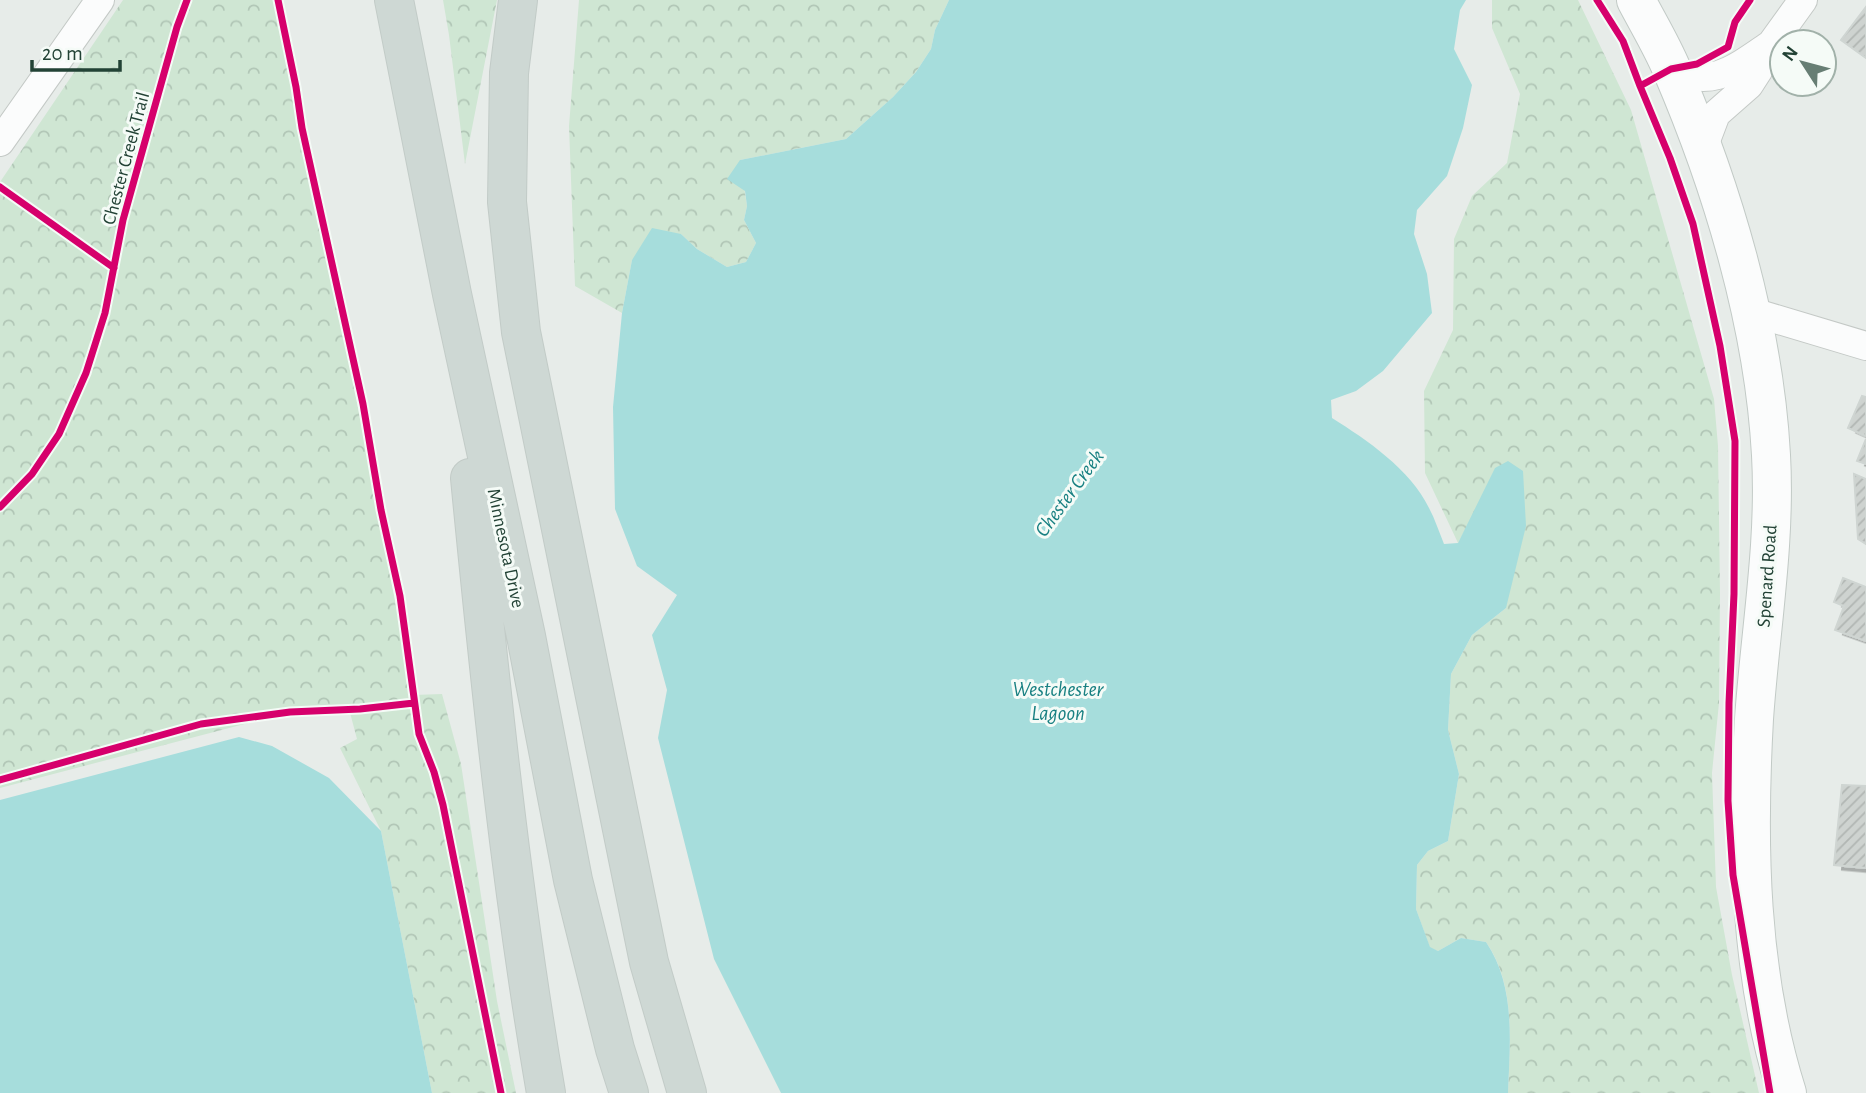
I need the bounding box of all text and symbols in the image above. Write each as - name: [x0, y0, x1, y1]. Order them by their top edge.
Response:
- scale bar: [32, 28, 119, 72]
- north arrow: [1768, 28, 1838, 98]
- text: 20 m: [42, 43, 83, 64]
- text: N: [1779, 43, 1802, 65]
- street label: Chester Creek Trail: [100, 90, 153, 227]
- water label: Chester Creek: [1031, 446, 1108, 541]
- street label: Minnesota Drive: [484, 487, 527, 610]
- street label: Spenard Road: [1754, 524, 1781, 628]
- water label: Westchester Lagoon: [1013, 679, 1105, 724]

